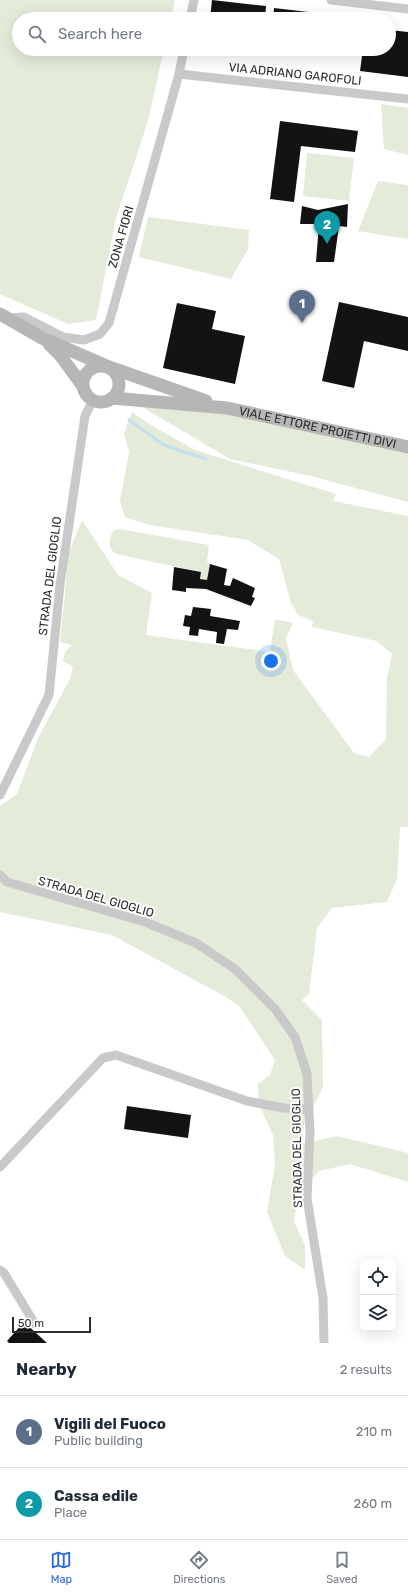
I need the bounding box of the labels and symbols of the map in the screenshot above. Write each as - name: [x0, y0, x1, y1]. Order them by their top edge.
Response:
- street label: VIA ADRIANO GAROFOLI: [228, 60, 362, 88]
- street label: ZONA FIORI: [105, 204, 137, 270]
- pin: 2: [314, 211, 340, 244]
- pin: 1: [289, 290, 315, 323]
- street label: VIALE ETTORE PROIETTI DIVI: [238, 404, 397, 451]
- street label: STRADA DEL GIOGLIO: [36, 516, 64, 636]
- your location: [261, 651, 281, 671]
- street label: STRADA DEL GIOGLIO: [36, 874, 156, 920]
- street label: STRADA DEL GIOGLIO: [289, 1088, 305, 1208]
- scale bar: [12, 1315, 91, 1334]

